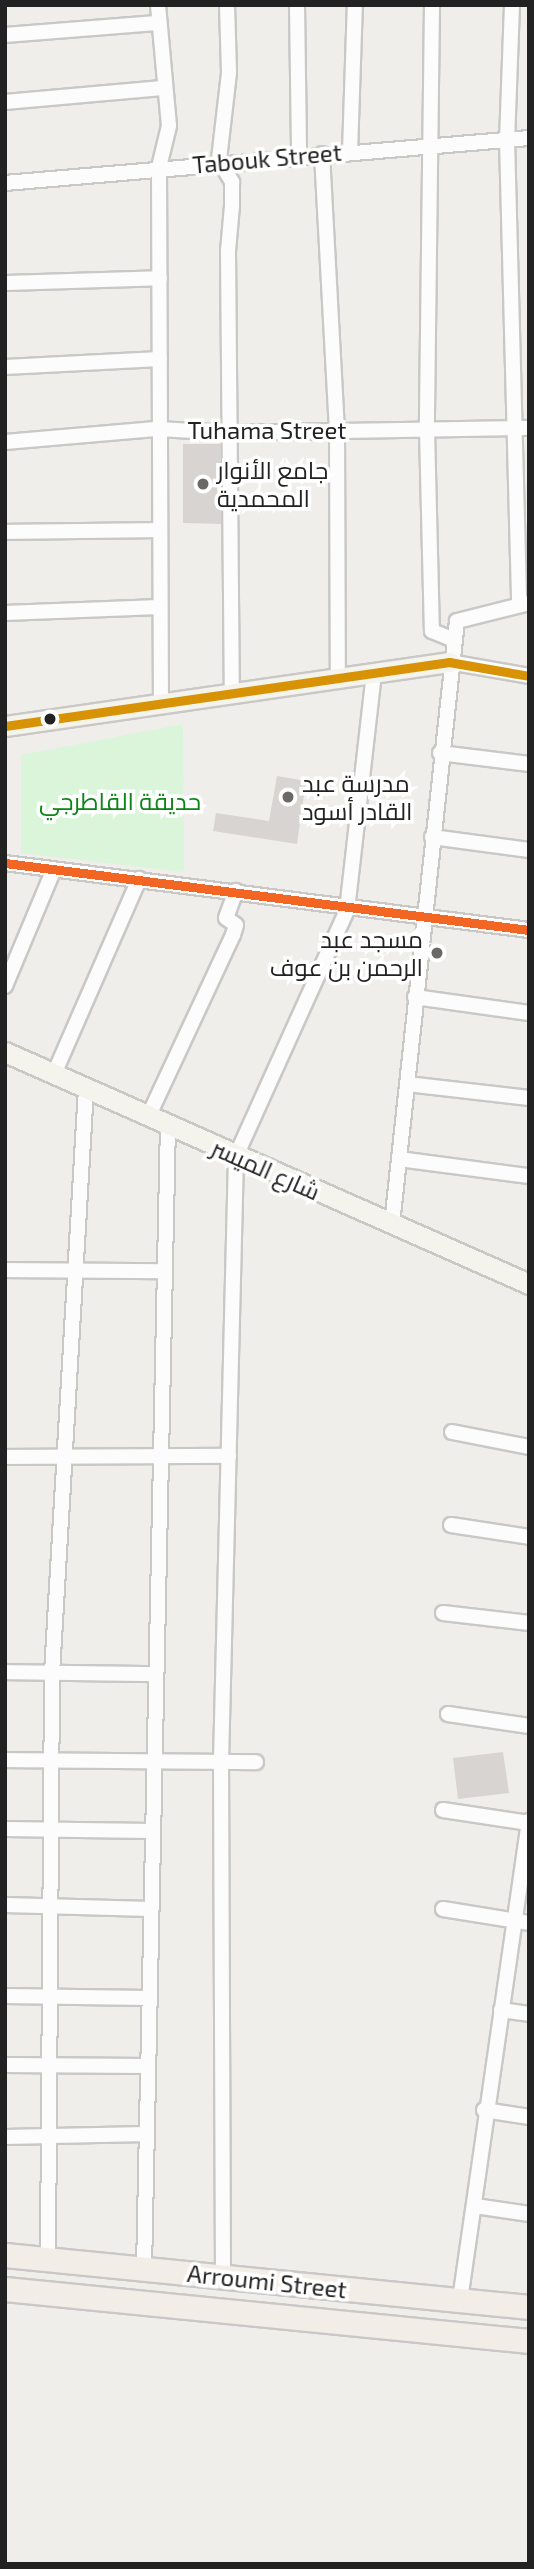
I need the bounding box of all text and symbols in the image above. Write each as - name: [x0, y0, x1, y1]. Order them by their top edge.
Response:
- street label: Tabouk Street: [191, 137, 343, 179]
- street label: Tuhama Street: [188, 416, 346, 444]
- place label: جامع الأنوار المحمدية: [217, 456, 328, 512]
- marker: جامع الأنوار المحمدية: [195, 476, 211, 492]
- unlabelled marker: [43, 712, 57, 726]
- place label: مدرسة عبد القادر أسود: [302, 769, 412, 825]
- park label: حديقة القاطرجي: [39, 787, 201, 815]
- marker: مدرسة عبد القادر أسود: [280, 789, 296, 805]
- place label: مسجد عبد الرحمن بن عوف: [270, 925, 423, 981]
- marker: مسجد عبد الرحمن بن عوف: [429, 945, 445, 961]
- street label: شارع الميسر: [207, 1132, 325, 1206]
- street label: Arroumi Street: [186, 2258, 348, 2304]

